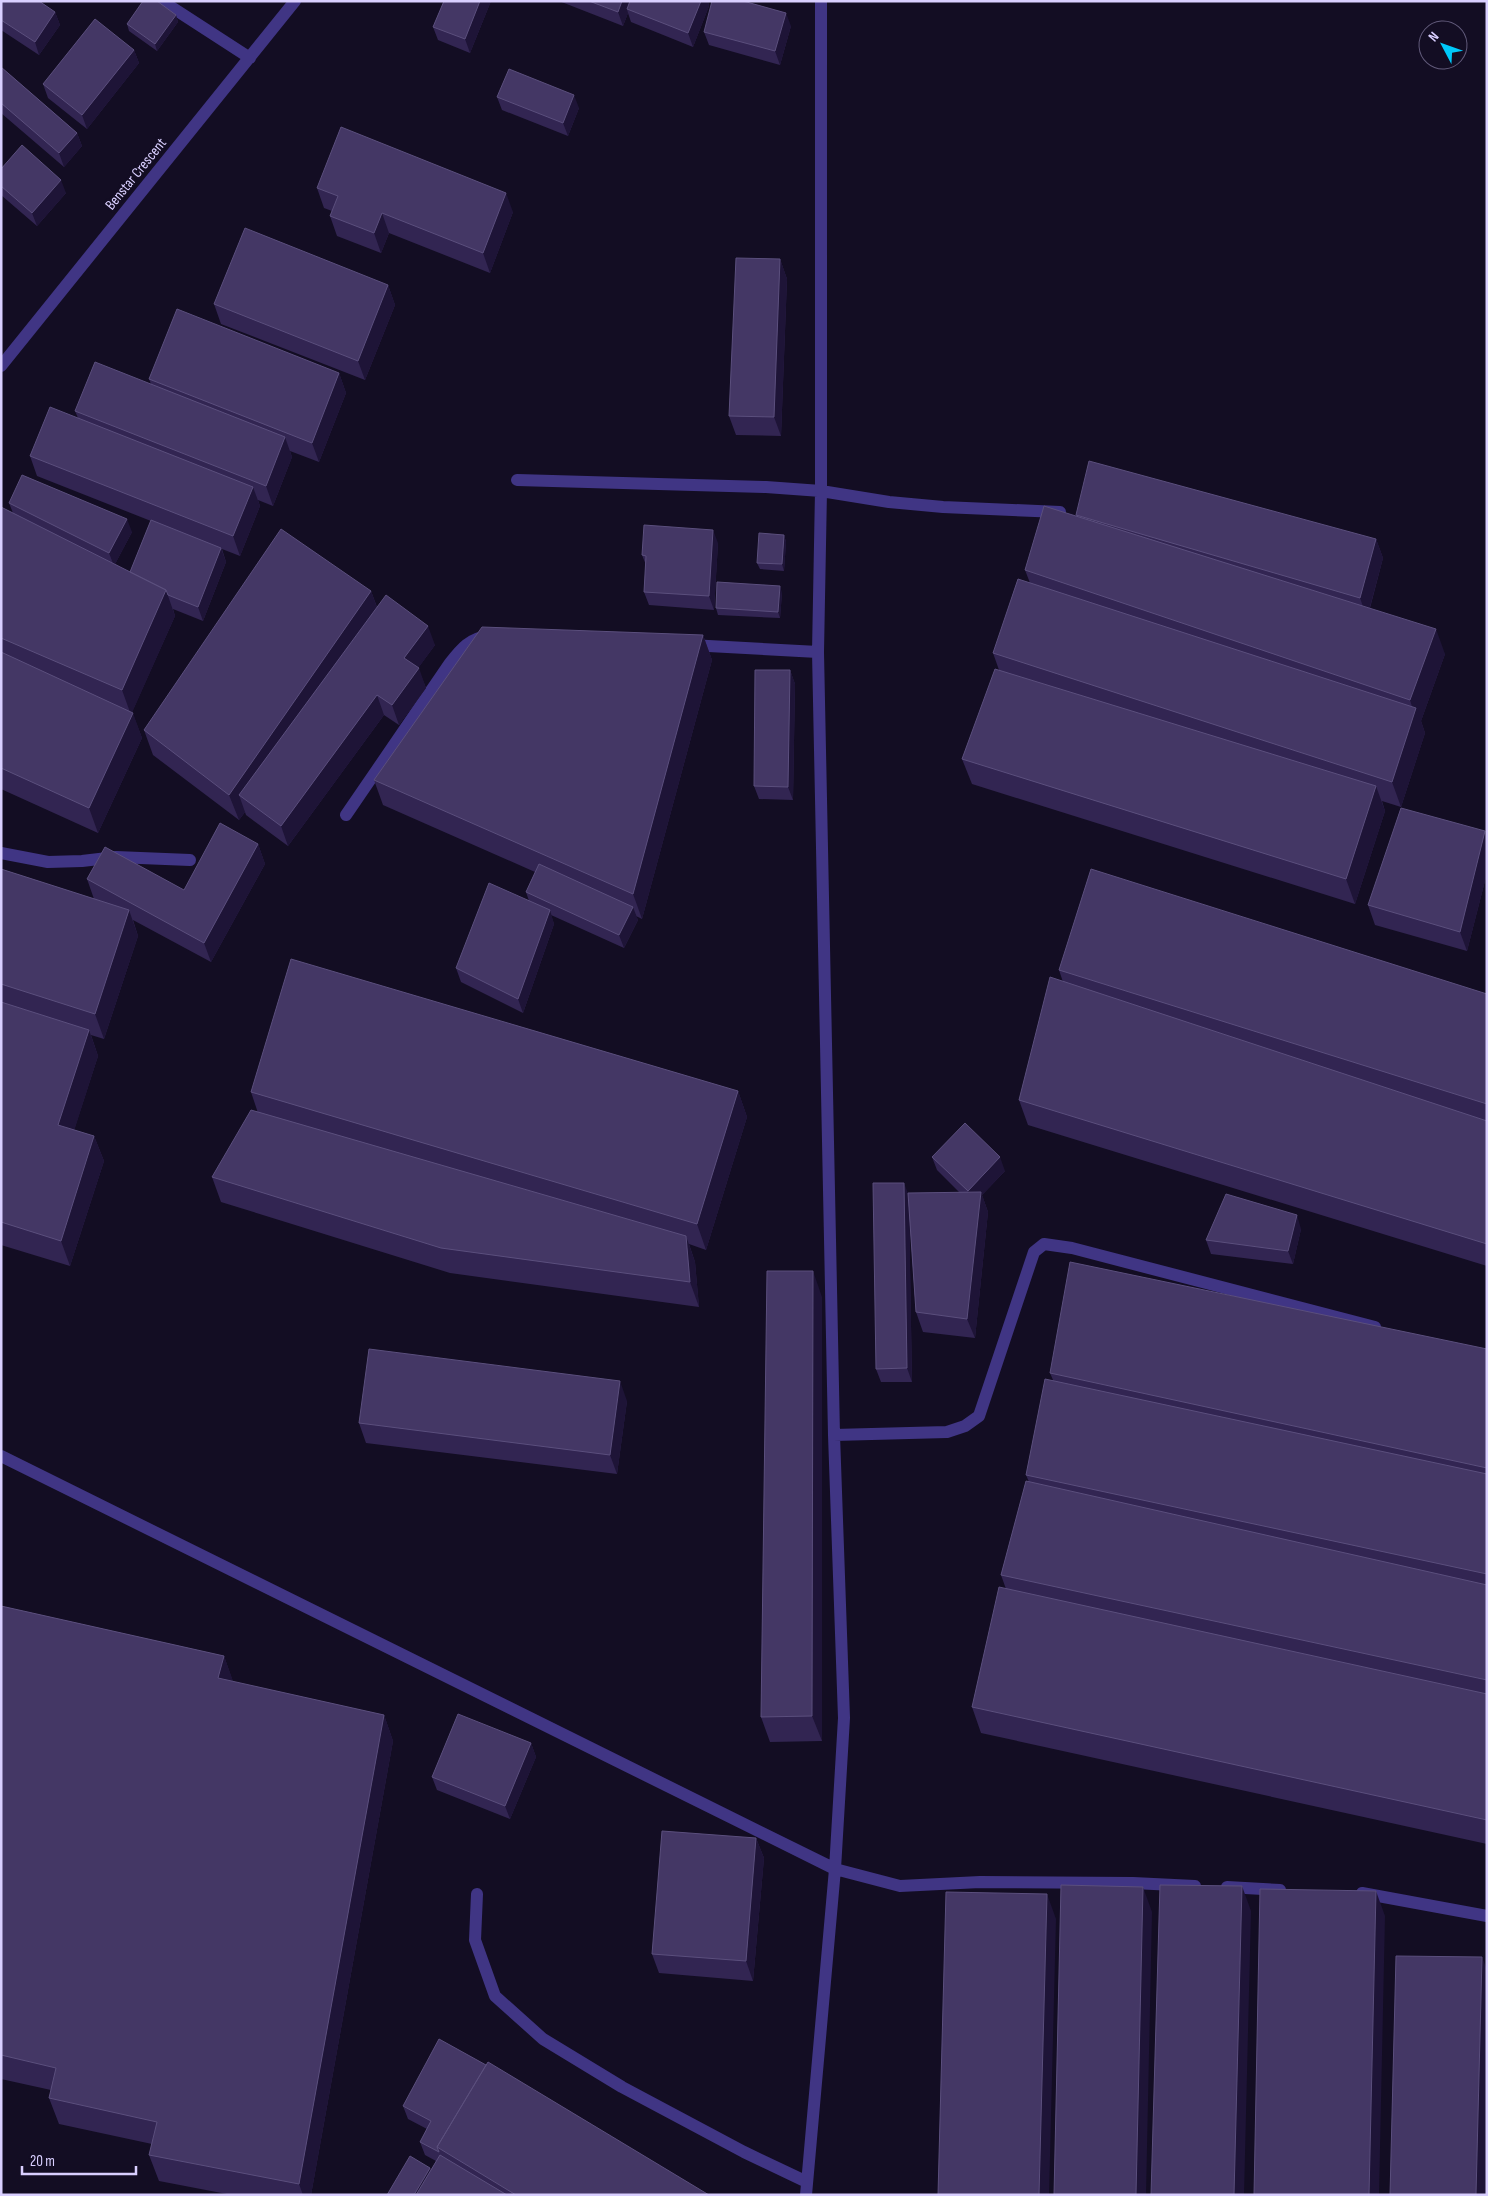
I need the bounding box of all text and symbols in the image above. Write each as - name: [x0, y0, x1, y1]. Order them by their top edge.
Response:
- north arrow: [1418, 20, 1468, 70]
- text: N: [1425, 28, 1442, 45]
- street label: Benstar Crescent: [101, 134, 171, 214]
- scale bar: [22, 2144, 136, 2176]
- text: 20 m: [30, 2152, 55, 2171]

